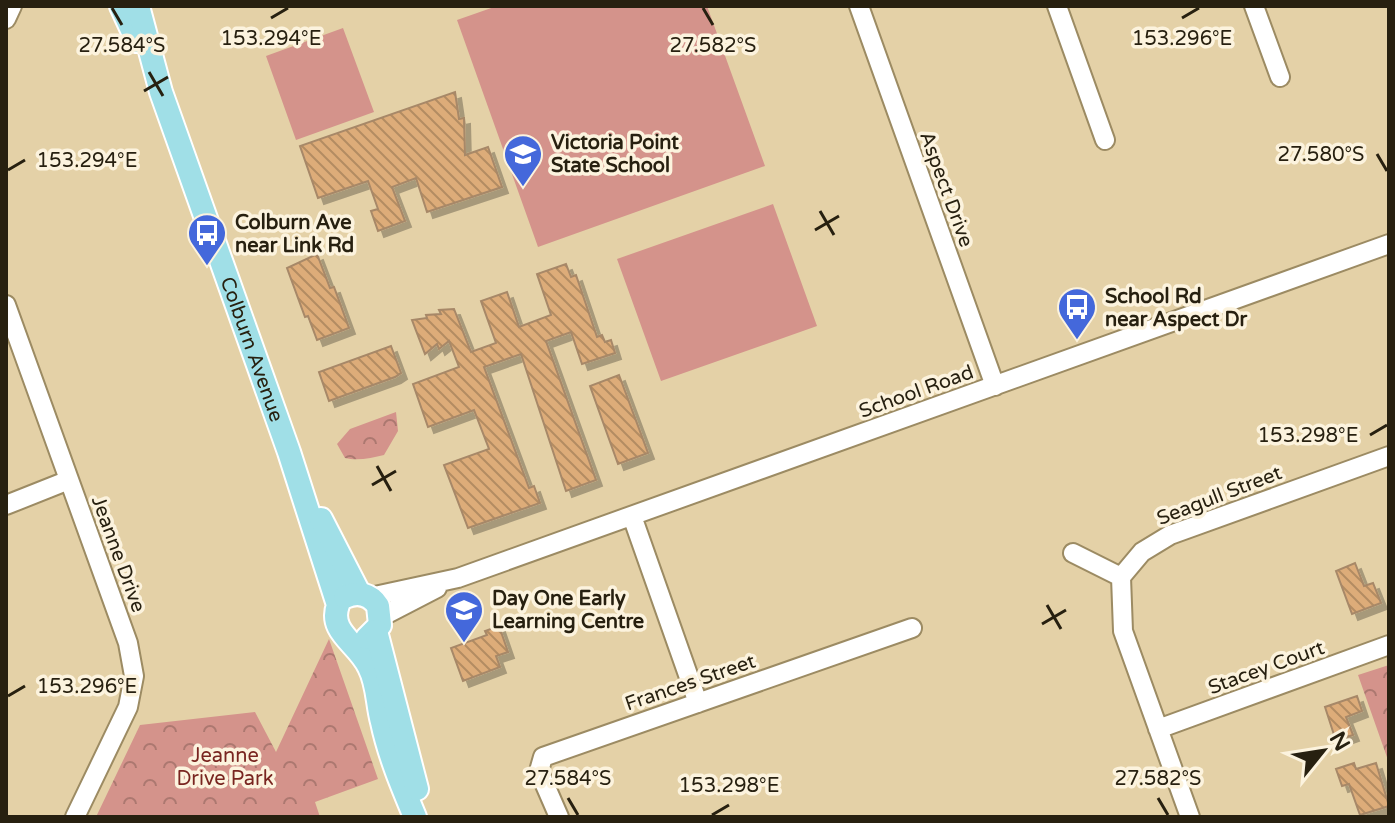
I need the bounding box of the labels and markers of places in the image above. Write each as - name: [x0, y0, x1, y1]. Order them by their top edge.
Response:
- place label: Victoria Point State School: [551, 131, 679, 178]
- school or university icon: Victoria Point State School: [502, 133, 544, 188]
- place label: Colburn Ave near Link Rd: [235, 211, 354, 258]
- bus stop icon: Colburn Ave near Link Rd: [186, 212, 228, 267]
- place label: School Rd near Aspect Dr: [1105, 285, 1247, 332]
- bus stop icon: School Rd near Aspect Dr: [1056, 286, 1098, 341]
- place label: Day One Early Learning Centre: [492, 587, 644, 634]
- school or university icon: Day One Early Learning Centre: [443, 589, 485, 644]

